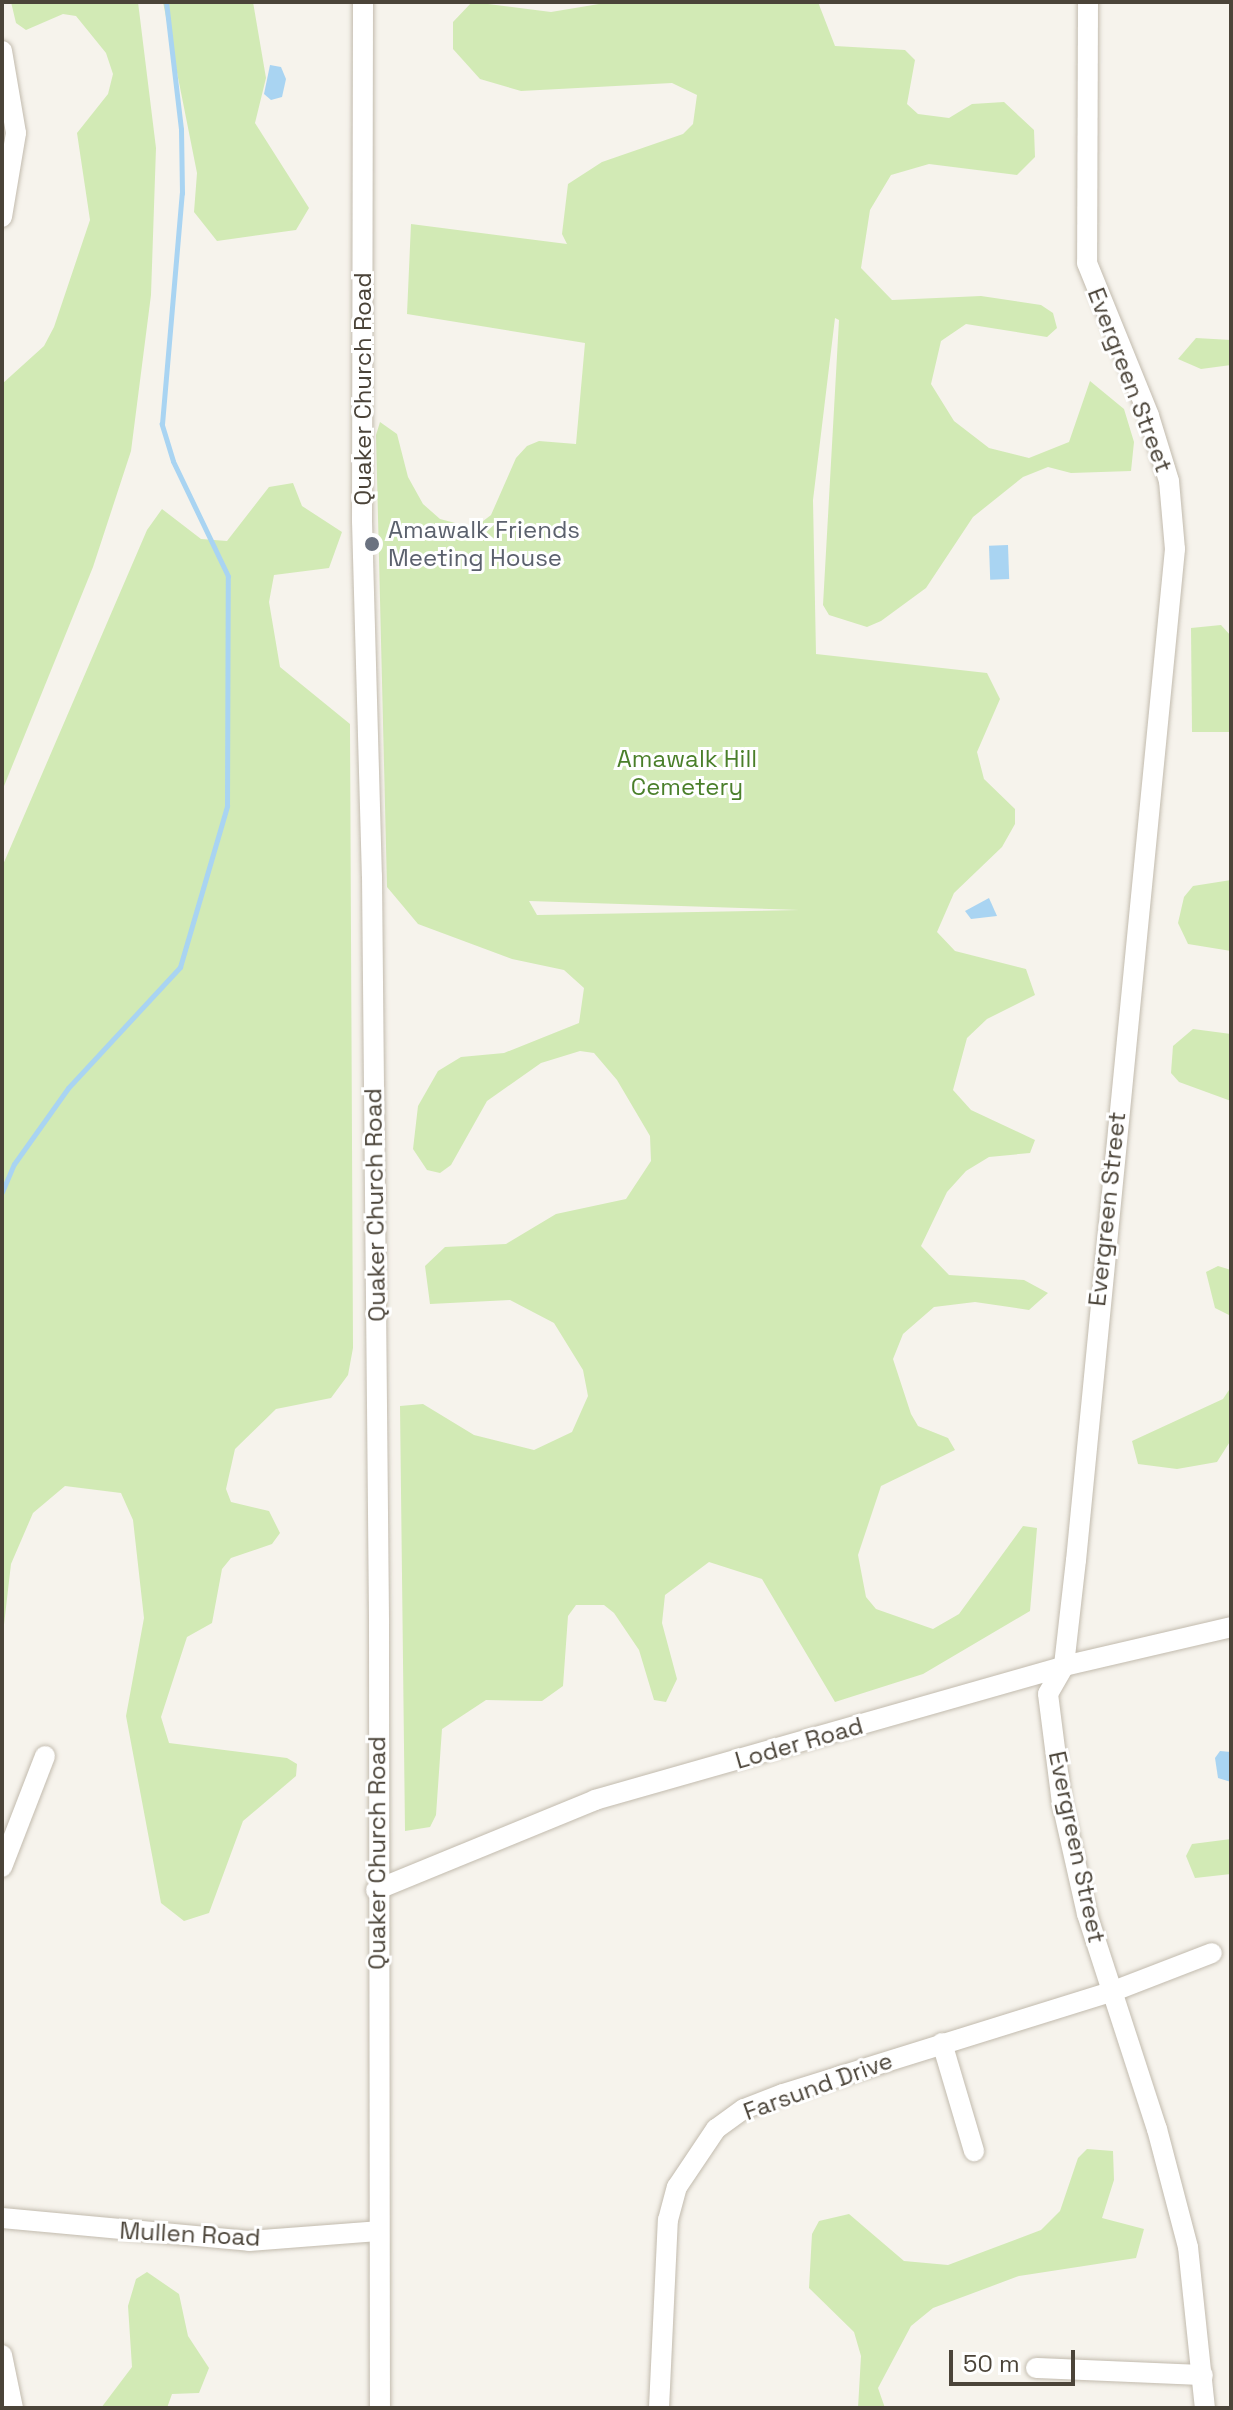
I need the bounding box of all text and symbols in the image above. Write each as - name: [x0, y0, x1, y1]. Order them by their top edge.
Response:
- street label: Quaker Church Road: [349, 272, 377, 506]
- street label: Evergreen Street: [1082, 284, 1178, 476]
- place label: Amawalk Friends Meeting House: [388, 516, 580, 572]
- marker: Amawalk Friends Meeting House: [363, 535, 381, 553]
- park label: Amawalk Hill Cemetery: [617, 745, 757, 801]
- street label: Quaker Church Road: [359, 1088, 391, 1322]
- street label: Evergreen Street: [1082, 1110, 1132, 1308]
- street label: Loder Road: [732, 1711, 866, 1775]
- street label: Quaker Church Road: [363, 1736, 391, 1970]
- street label: Evergreen Street: [1043, 1748, 1111, 1946]
- street label: Farsund Drive: [740, 2046, 896, 2126]
- street label: Mullen Road: [119, 2216, 261, 2252]
- scale bar: [953, 2334, 1079, 2384]
- text: 50 m: [963, 2348, 1020, 2379]

